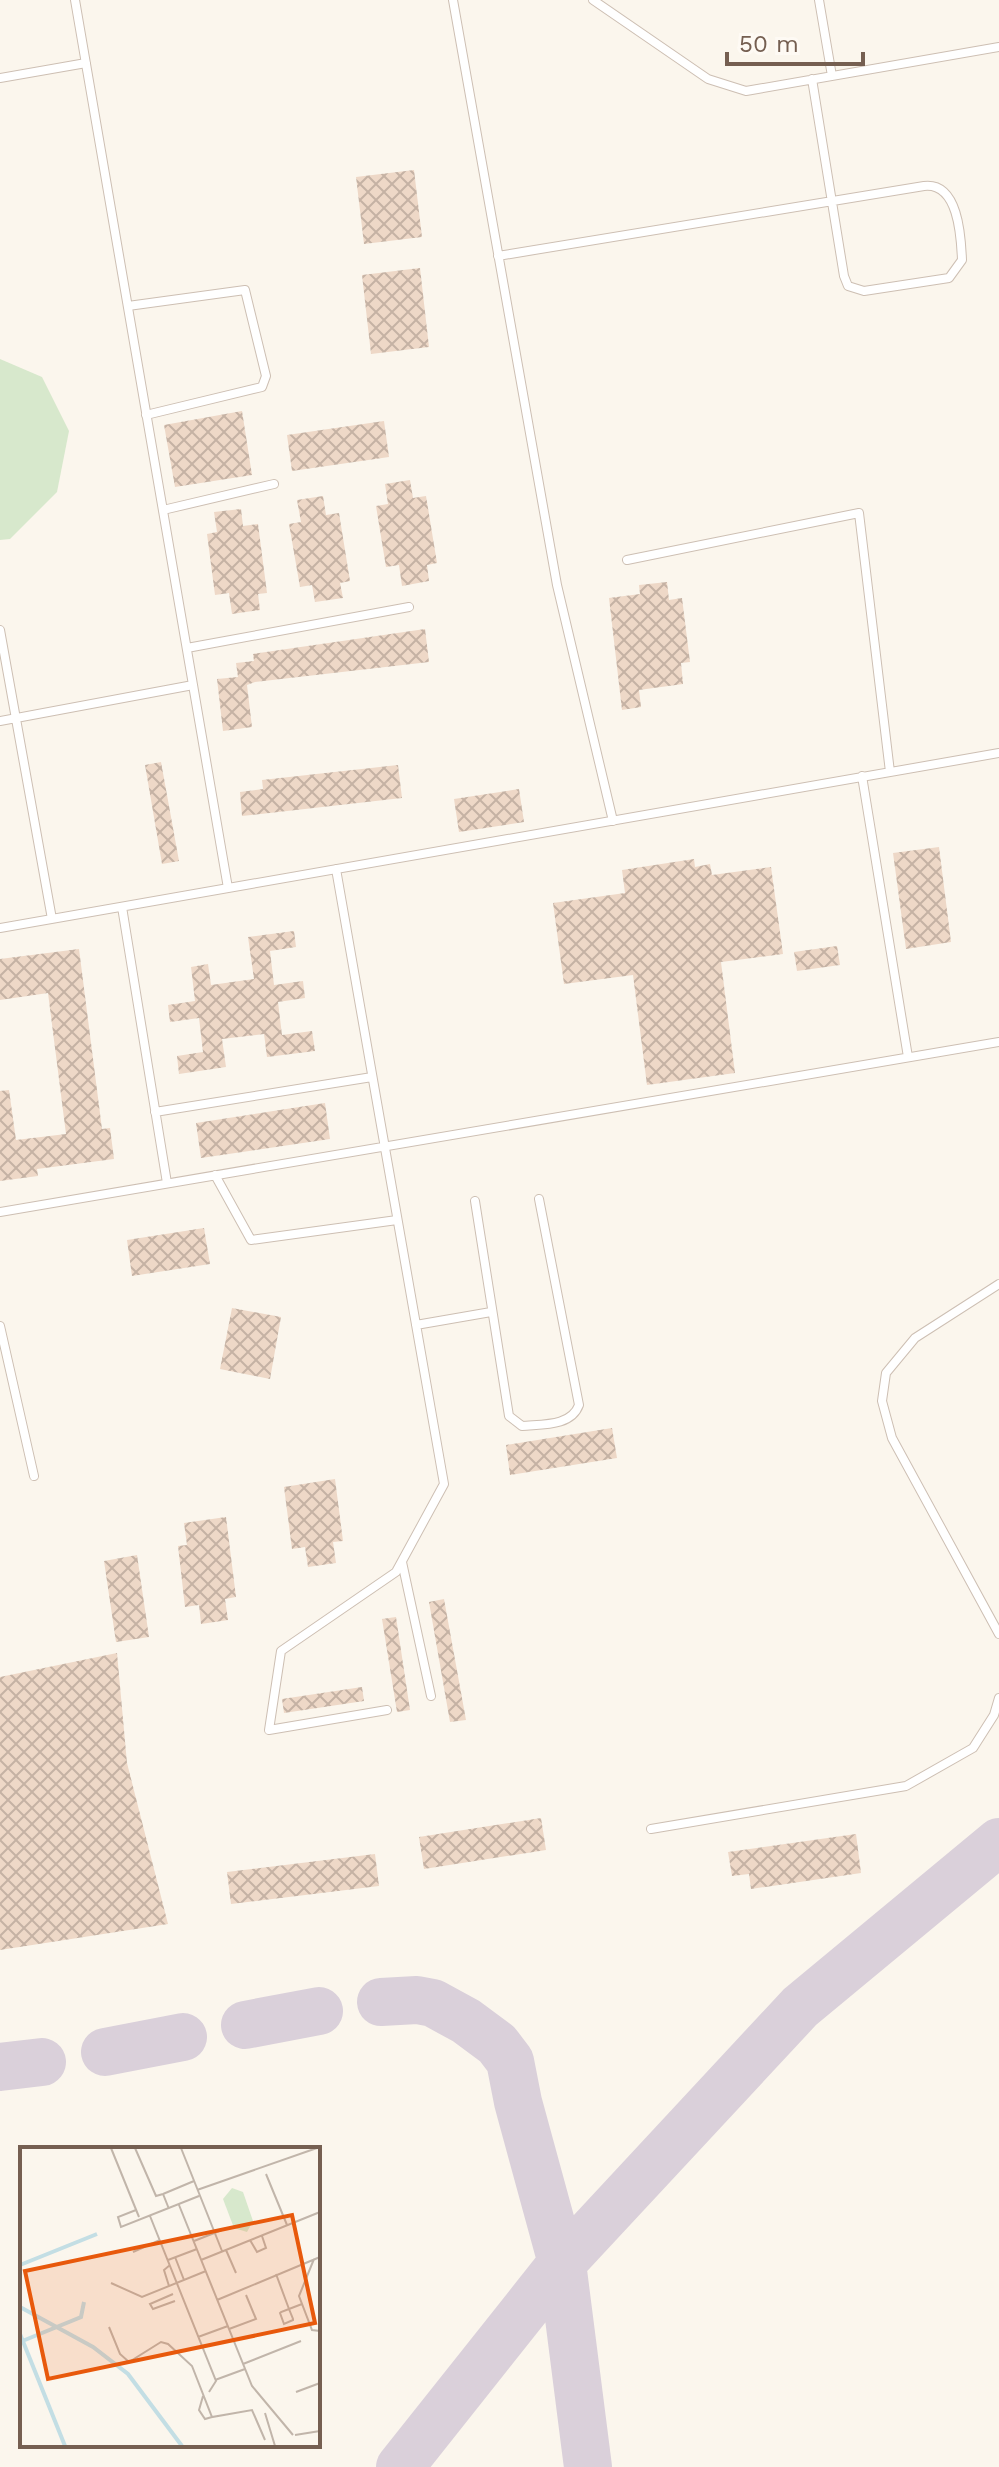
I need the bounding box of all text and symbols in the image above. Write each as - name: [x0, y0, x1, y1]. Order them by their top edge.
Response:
- scale bar: [727, 16, 863, 66]
- text: 50 m: [739, 30, 799, 58]
- inset map: [20, 2147, 320, 2447]

